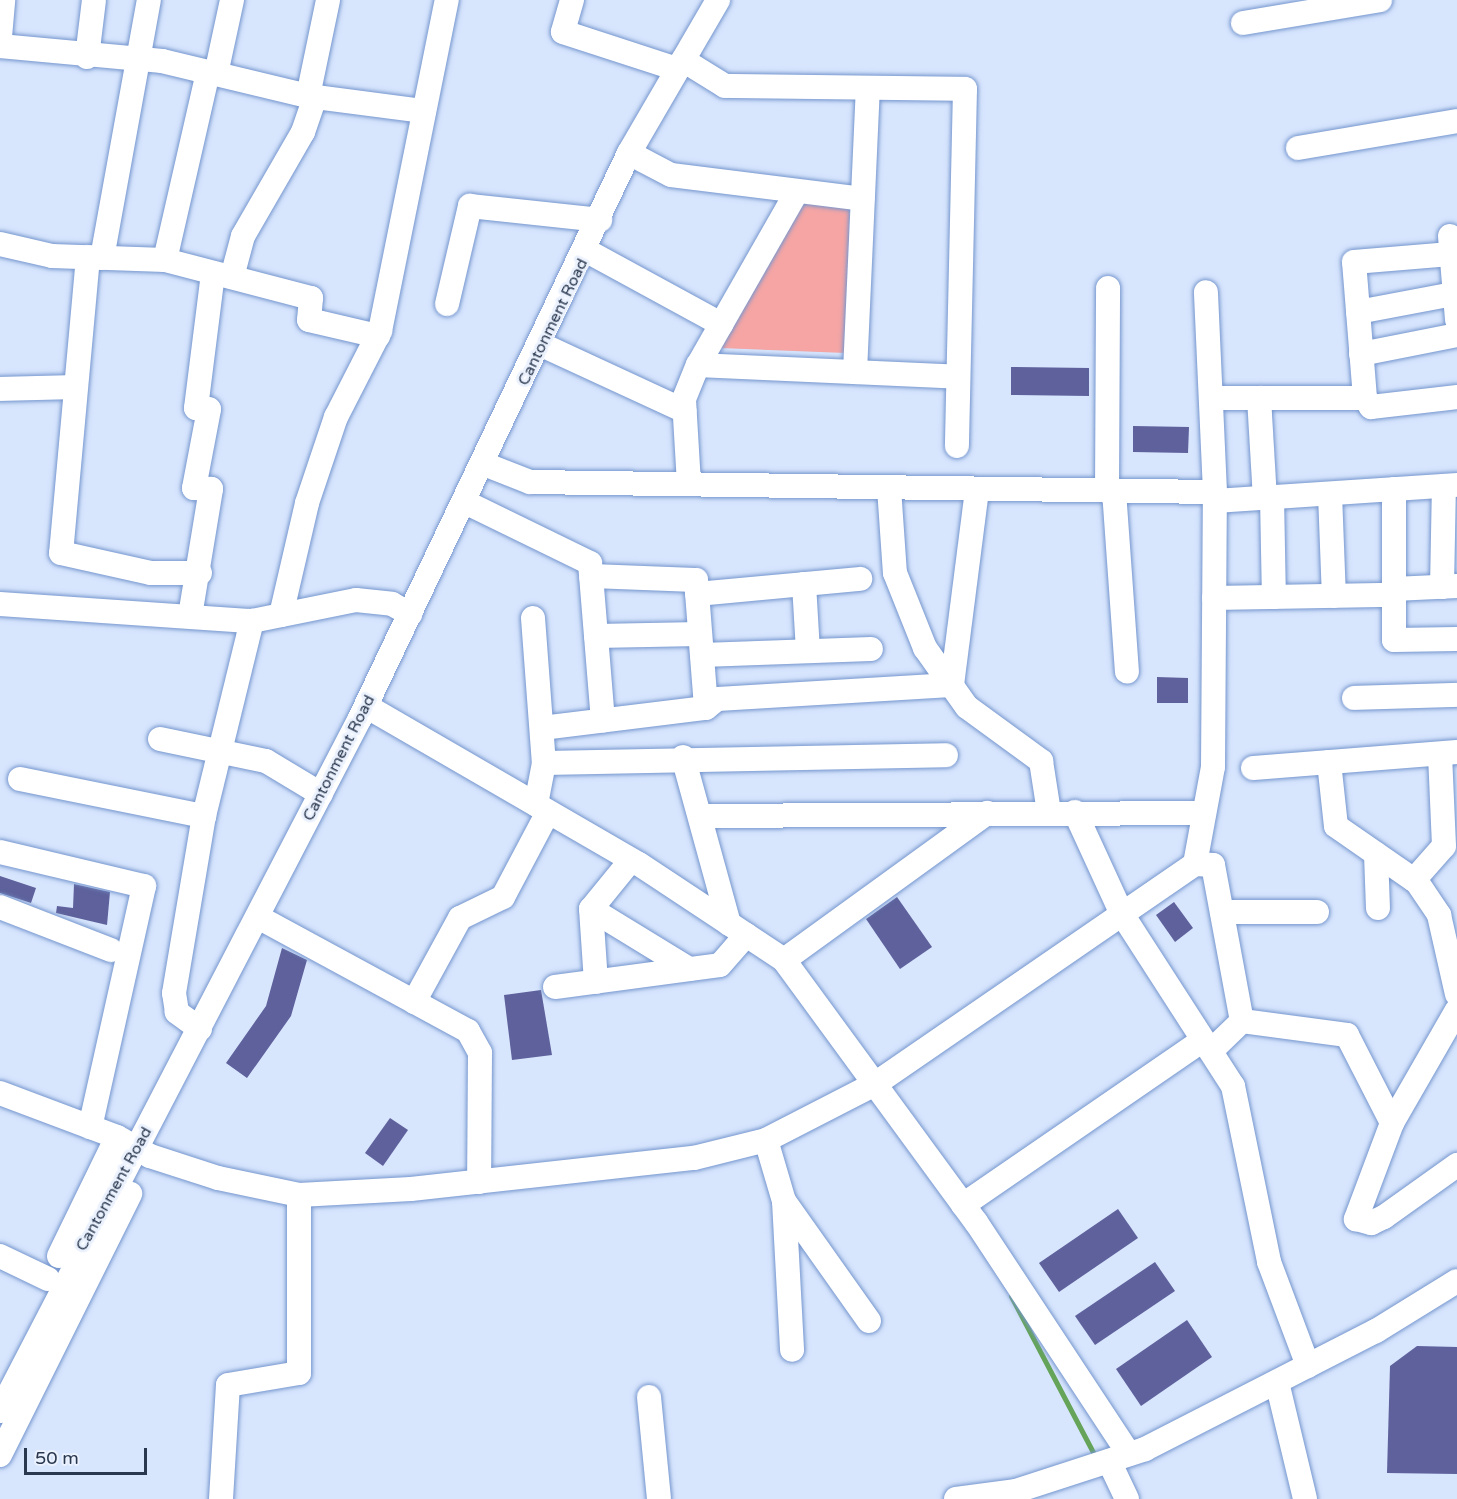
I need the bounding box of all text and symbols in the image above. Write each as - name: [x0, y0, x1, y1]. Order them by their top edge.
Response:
- street label: Cantonment Road: [514, 255, 592, 389]
- street label: Cantonment Road: [299, 692, 379, 824]
- street label: Cantonment Road: [72, 1124, 156, 1254]
- scale bar: [27, 1436, 150, 1474]
- text: 50 m: [35, 1447, 79, 1469]

